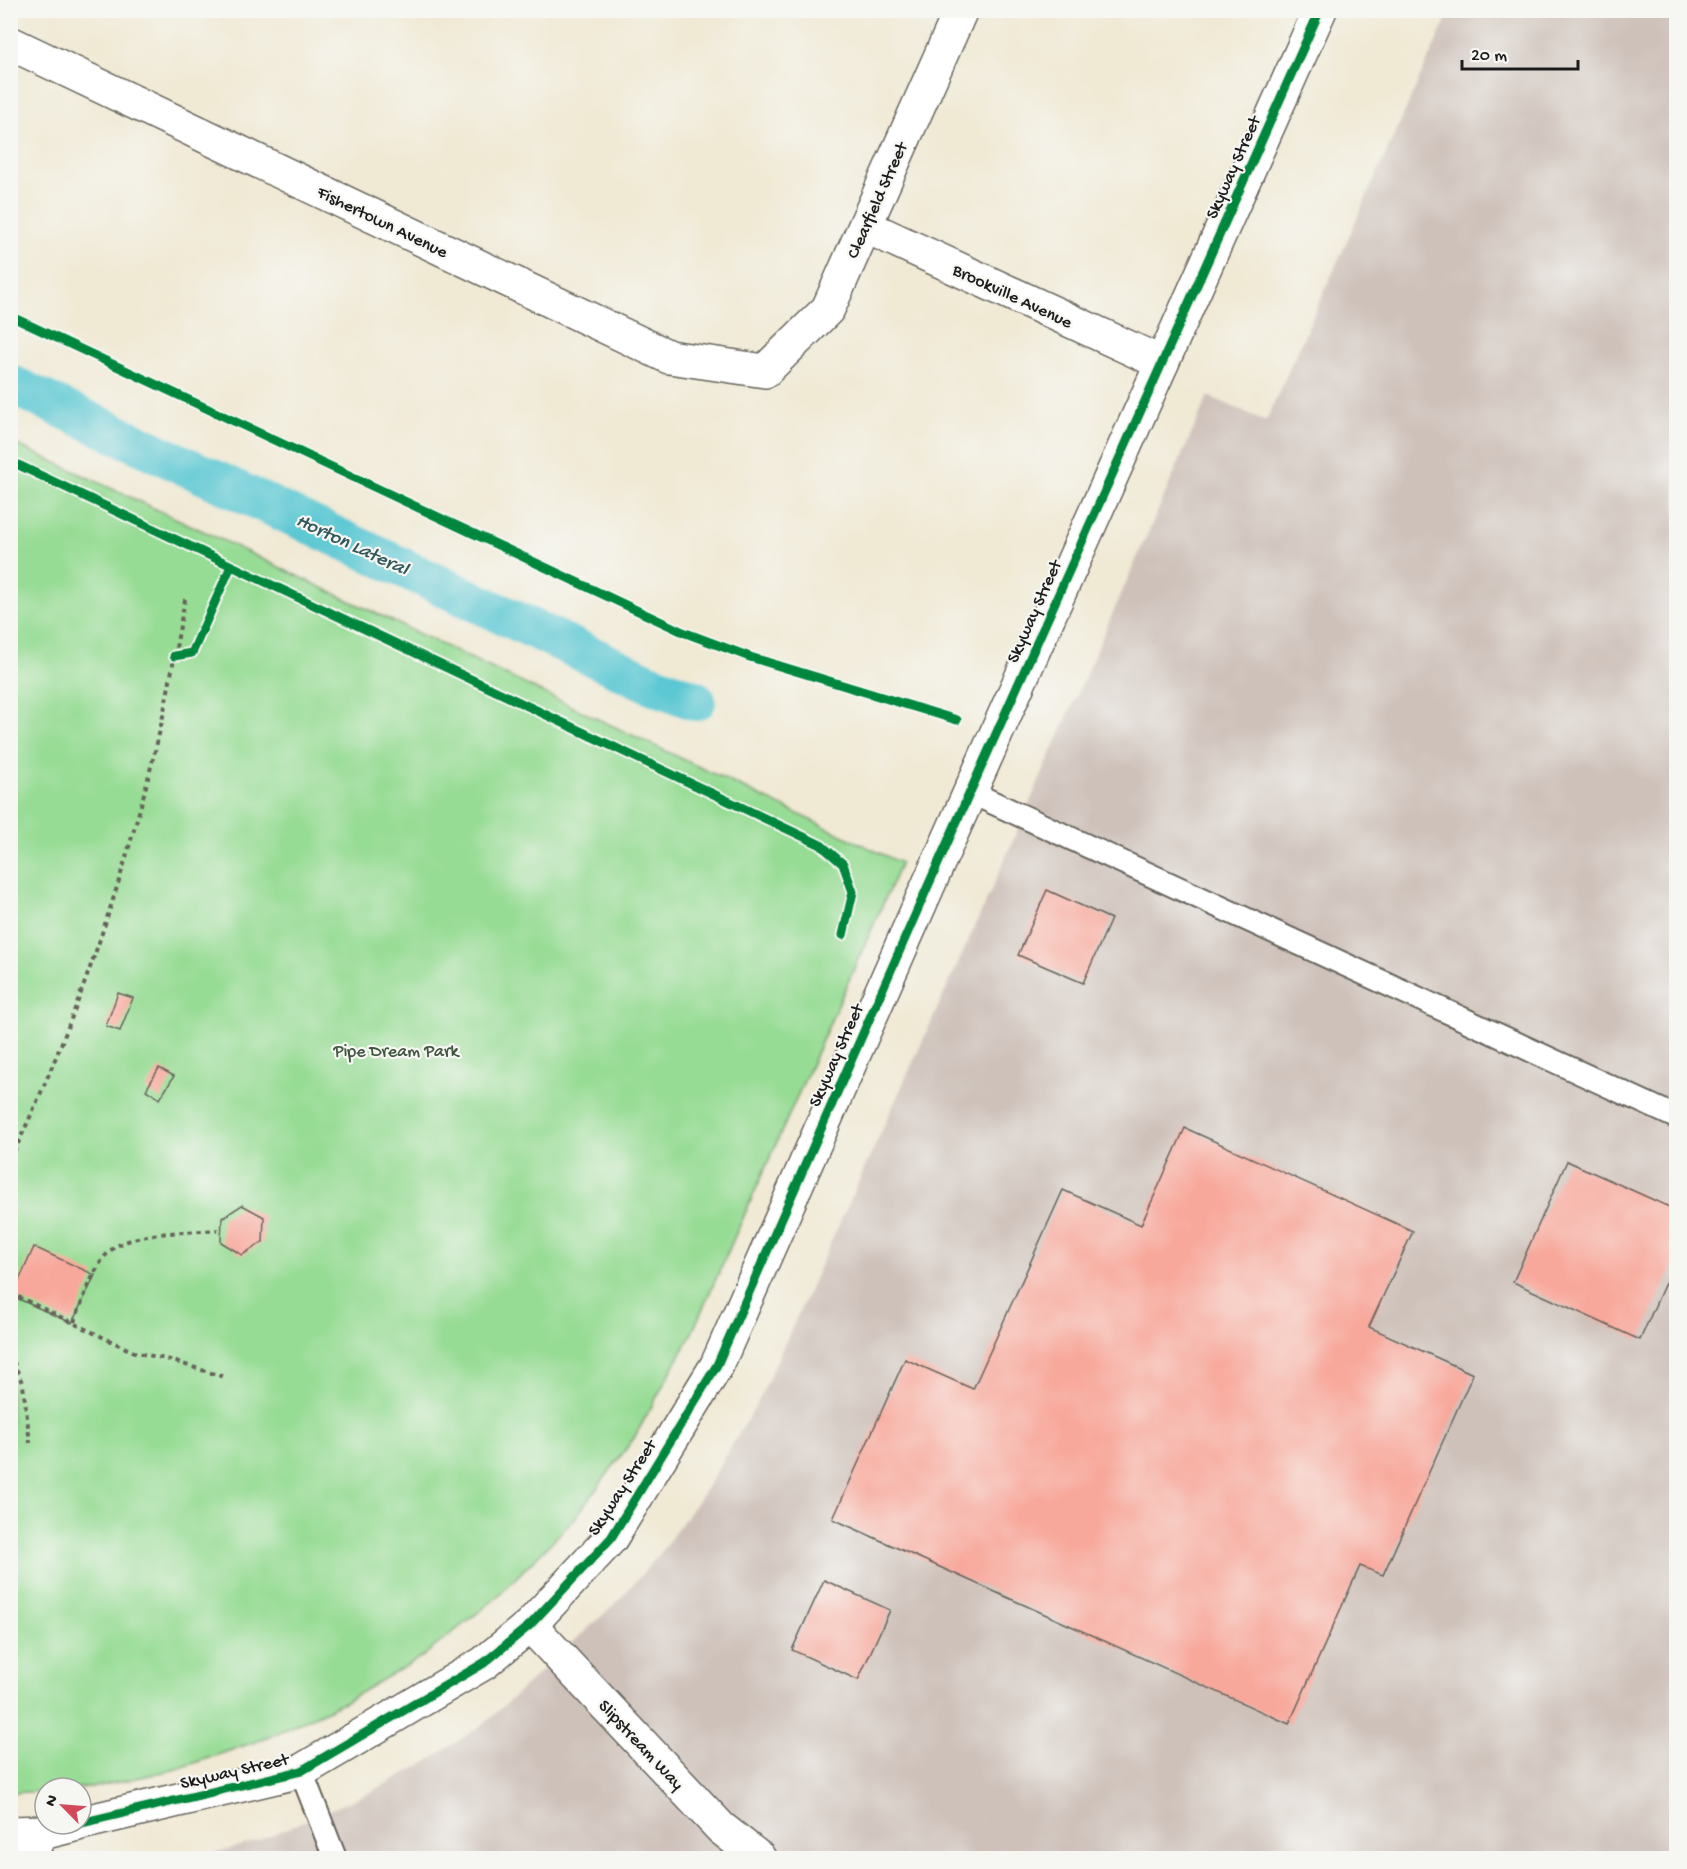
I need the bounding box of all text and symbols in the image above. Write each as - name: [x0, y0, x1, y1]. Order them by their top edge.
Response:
- scale bar: [1462, 33, 1578, 71]
- text: 20 m: [1471, 46, 1507, 67]
- street label: Skyway Street: [1202, 112, 1267, 223]
- street label: Clearfield Street: [843, 138, 914, 262]
- street label: Fishertown Avenue: [312, 182, 451, 264]
- street label: Brookville Avenue: [948, 260, 1076, 334]
- water label: Horton Lateral: [292, 510, 413, 583]
- street label: Skyway Street: [1003, 556, 1068, 667]
- street label: Skyway Street: [805, 1000, 870, 1111]
- park label: Pipe Dream Park: [333, 1042, 460, 1063]
- street label: Skyway Street: [584, 1435, 663, 1540]
- street label: Slipstream Way: [593, 1696, 687, 1795]
- street label: Skyway Street: [178, 1749, 292, 1795]
- north arrow: [33, 1776, 93, 1836]
- text: N: [42, 1792, 64, 1810]

